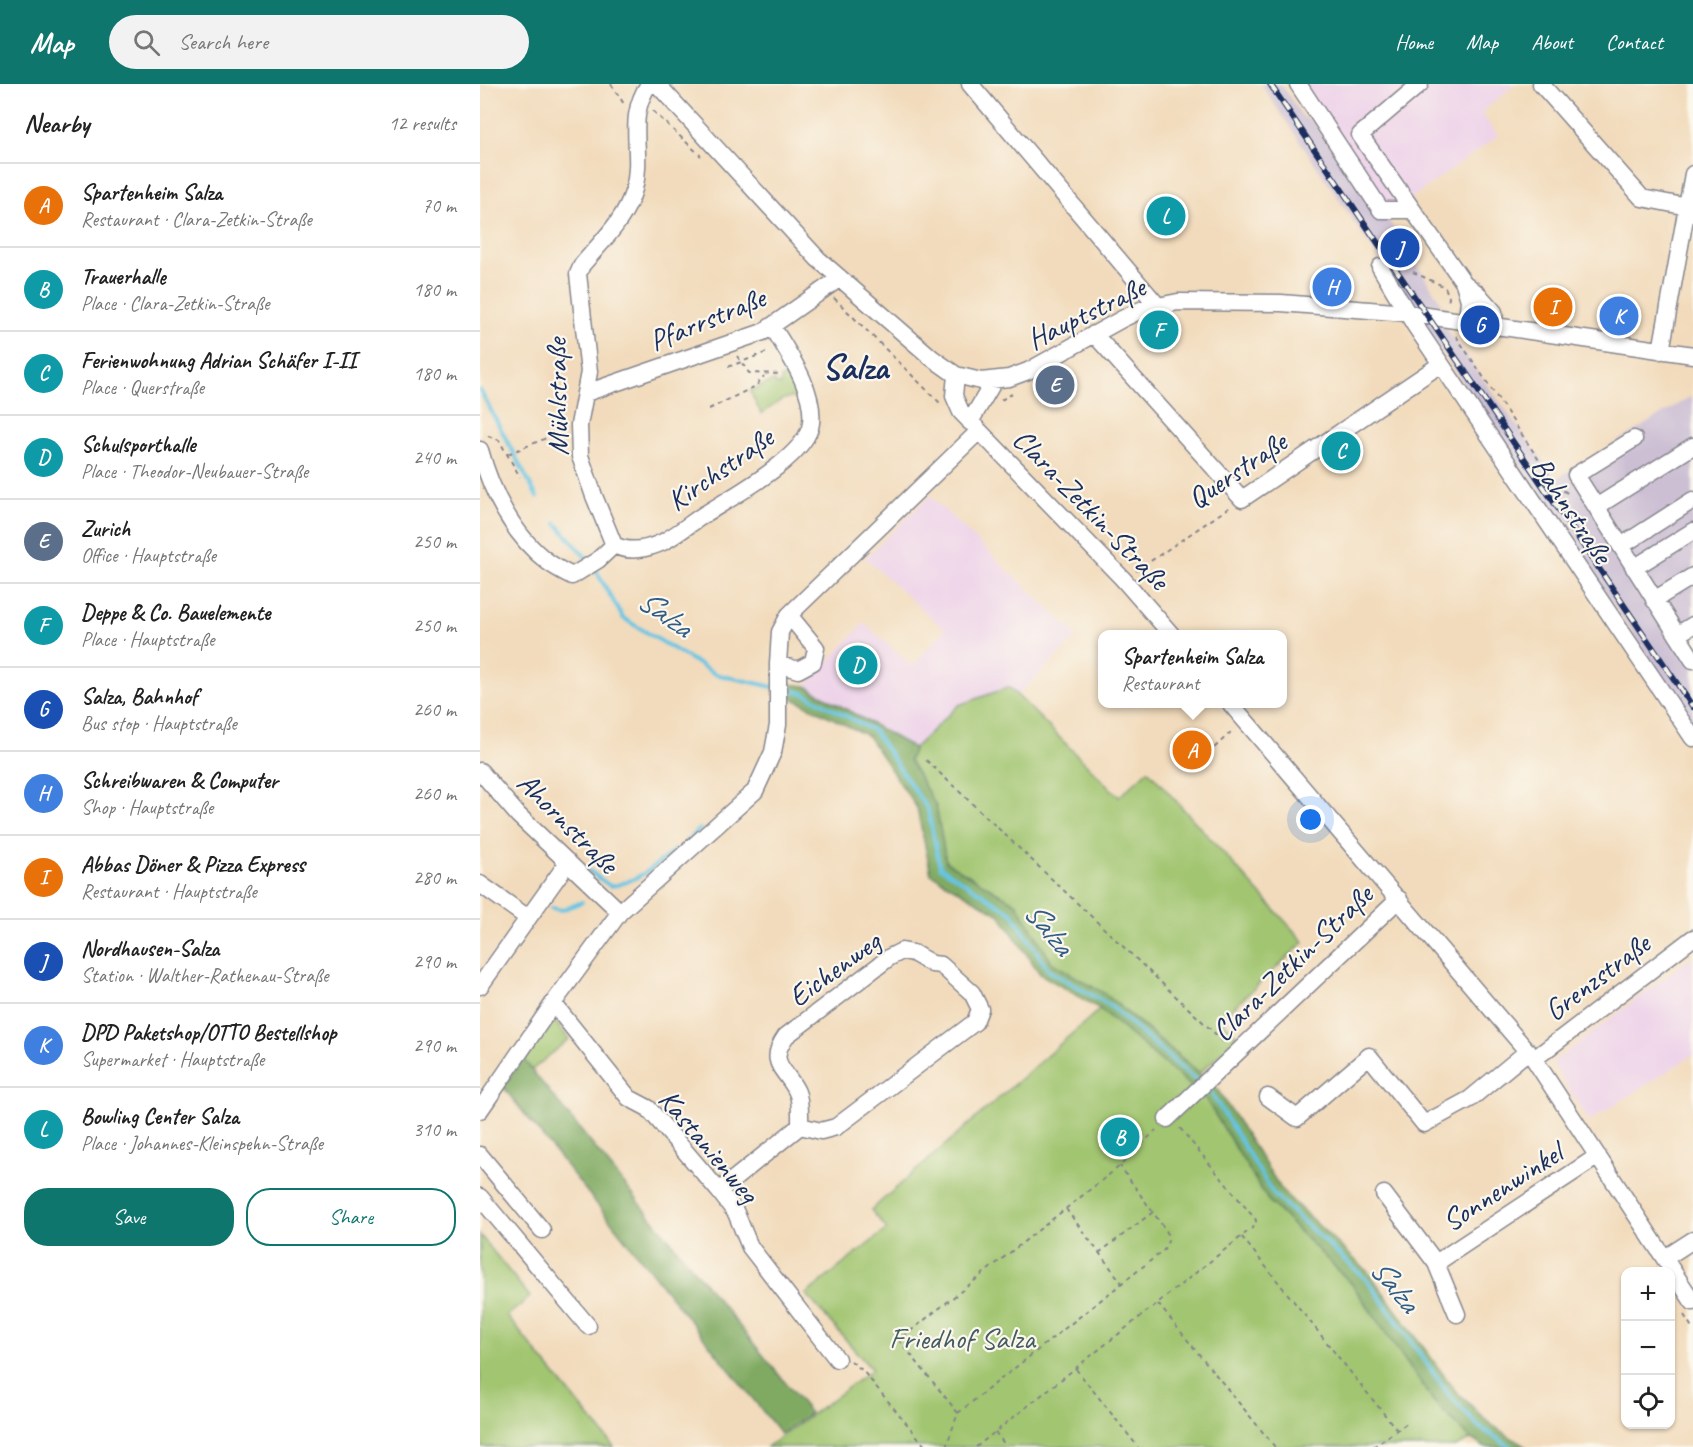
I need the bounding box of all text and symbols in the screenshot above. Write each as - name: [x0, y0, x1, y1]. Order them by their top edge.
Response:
- search box: [109, 15, 529, 69]
- text: Map: [30, 25, 73, 60]
- icon: search: [130, 26, 163, 59]
- text: Search here: [178, 28, 268, 56]
- text: Home: [1395, 29, 1433, 55]
- text: Map: [1466, 29, 1498, 55]
- text: About: [1531, 29, 1573, 55]
- text: Contact: [1606, 29, 1663, 55]
- text: Nearby: [24, 107, 89, 140]
- text: 12 results: [388, 111, 456, 136]
- text: Spartenheim Salza: [81, 179, 222, 207]
- text: A: [38, 193, 49, 218]
- text: 70 m: [422, 193, 456, 218]
- pin: L: [1146, 194, 1186, 238]
- text: Restaurant · Clara-Zetkin-Straße: [81, 207, 312, 232]
- pin: J: [1380, 226, 1420, 270]
- text: Trauerhalle: [81, 263, 166, 291]
- pin: H: [1312, 264, 1352, 310]
- street label: Hauptstraße: [1020, 267, 1154, 358]
- text: B: [38, 277, 49, 302]
- text: 180 m: [413, 277, 456, 302]
- street label: Pfarrstraße: [643, 278, 773, 359]
- pin: I: [1534, 284, 1572, 330]
- text: Place · Clara-Zetkin-Straße: [81, 291, 269, 316]
- pin: K: [1600, 294, 1638, 338]
- pin: G: [1460, 302, 1500, 348]
- pin: F: [1140, 308, 1178, 352]
- street label: Mühlstraße: [537, 336, 577, 456]
- district label: Salza: [822, 344, 891, 390]
- text: Ferienwohnung Adrian Schäfer I-II: [81, 347, 357, 375]
- text: C: [39, 361, 48, 386]
- text: 180 m: [413, 361, 456, 386]
- pin: E: [1036, 362, 1074, 408]
- text: Place · Querstraße: [81, 375, 204, 400]
- street label: Kirchstraße: [659, 417, 783, 519]
- street label: Clara-Zetkin-Straße: [1004, 420, 1179, 599]
- street label: Querstraße: [1180, 422, 1296, 517]
- pin: C: [1322, 428, 1360, 473]
- text: Schulsporthalle: [81, 431, 195, 459]
- text: D: [38, 445, 49, 470]
- text: 240 m: [413, 445, 456, 470]
- street label: Bahnstraße: [1522, 449, 1623, 573]
- text: Place · Theodor-Neubauer-Straße: [81, 459, 308, 484]
- text: Zurich: [81, 515, 130, 543]
- text: E: [38, 529, 49, 554]
- text: 250 m: [413, 529, 456, 554]
- text: Office · Hauptstraße: [81, 543, 216, 568]
- water label: Salza: [630, 580, 703, 648]
- text: Deppe & Co. Bauelemente: [81, 599, 270, 627]
- text: F: [39, 613, 48, 638]
- text: 250 m: [413, 613, 456, 638]
- text: Place · Hauptstraße: [81, 627, 214, 652]
- popup: [1098, 630, 1287, 708]
- pin: D: [838, 642, 878, 688]
- text: Spartenheim Salza: [1122, 643, 1263, 671]
- text: Restaurant: [1122, 671, 1199, 696]
- text: Salza, Bahnhof: [81, 683, 198, 711]
- text: G: [39, 697, 48, 722]
- text: 260 m: [413, 697, 456, 722]
- text: Bus stop · Hauptstraße: [81, 711, 237, 736]
- pin: A: [1172, 728, 1212, 772]
- street label: Ahornstraße: [509, 764, 628, 883]
- text: Schreibwaren & Computer: [81, 767, 278, 795]
- text: H: [38, 781, 49, 806]
- text: 260 m: [413, 781, 456, 806]
- text: Shop · Hauptstraße: [81, 795, 213, 820]
- your location: [1296, 805, 1325, 834]
- text: Abbas Döner & Pizza Express: [81, 851, 305, 879]
- text: I: [39, 865, 48, 890]
- text: 280 m: [413, 865, 456, 890]
- street label: Clara-Zetkin-Straße: [1203, 875, 1382, 1050]
- text: Restaurant · Hauptstraße: [81, 879, 257, 904]
- water label: Salza: [1015, 893, 1085, 966]
- street label: Eichenweg: [780, 921, 890, 1015]
- street label: Grenzstraße: [1537, 924, 1659, 1029]
- text: Nordhausen-Salza: [81, 935, 219, 963]
- text: J: [40, 949, 47, 974]
- text: 290 m: [413, 949, 456, 974]
- text: Station · Walther-Rathenau-Straße: [81, 963, 329, 988]
- text: DPD Paketshop/OTTO Bestellshop: [81, 1019, 336, 1047]
- text: K: [38, 1033, 49, 1058]
- text: 290 m: [413, 1033, 456, 1058]
- text: Supermarket · Hauptstraße: [81, 1047, 264, 1072]
- street label: Kastanienweg: [650, 1081, 769, 1213]
- text: Bowling Center Salza: [81, 1103, 239, 1131]
- pin: B: [1100, 1114, 1140, 1160]
- text: L: [39, 1117, 48, 1142]
- text: 310 m: [413, 1117, 456, 1142]
- text: Place · Johannes-Kleinspehn-Straße: [81, 1131, 323, 1156]
- street label: Sonnenwinkel: [1435, 1131, 1573, 1240]
- button: Save: [24, 1188, 234, 1246]
- button: Share: [246, 1188, 456, 1246]
- water label: Salza: [1361, 1250, 1431, 1323]
- map controls: [1621, 1267, 1675, 1429]
- button: +: [1621, 1267, 1675, 1321]
- park label: Friedhof Salza: [889, 1319, 1037, 1357]
- button: −: [1621, 1321, 1675, 1375]
- button: locate: [1621, 1375, 1675, 1429]

